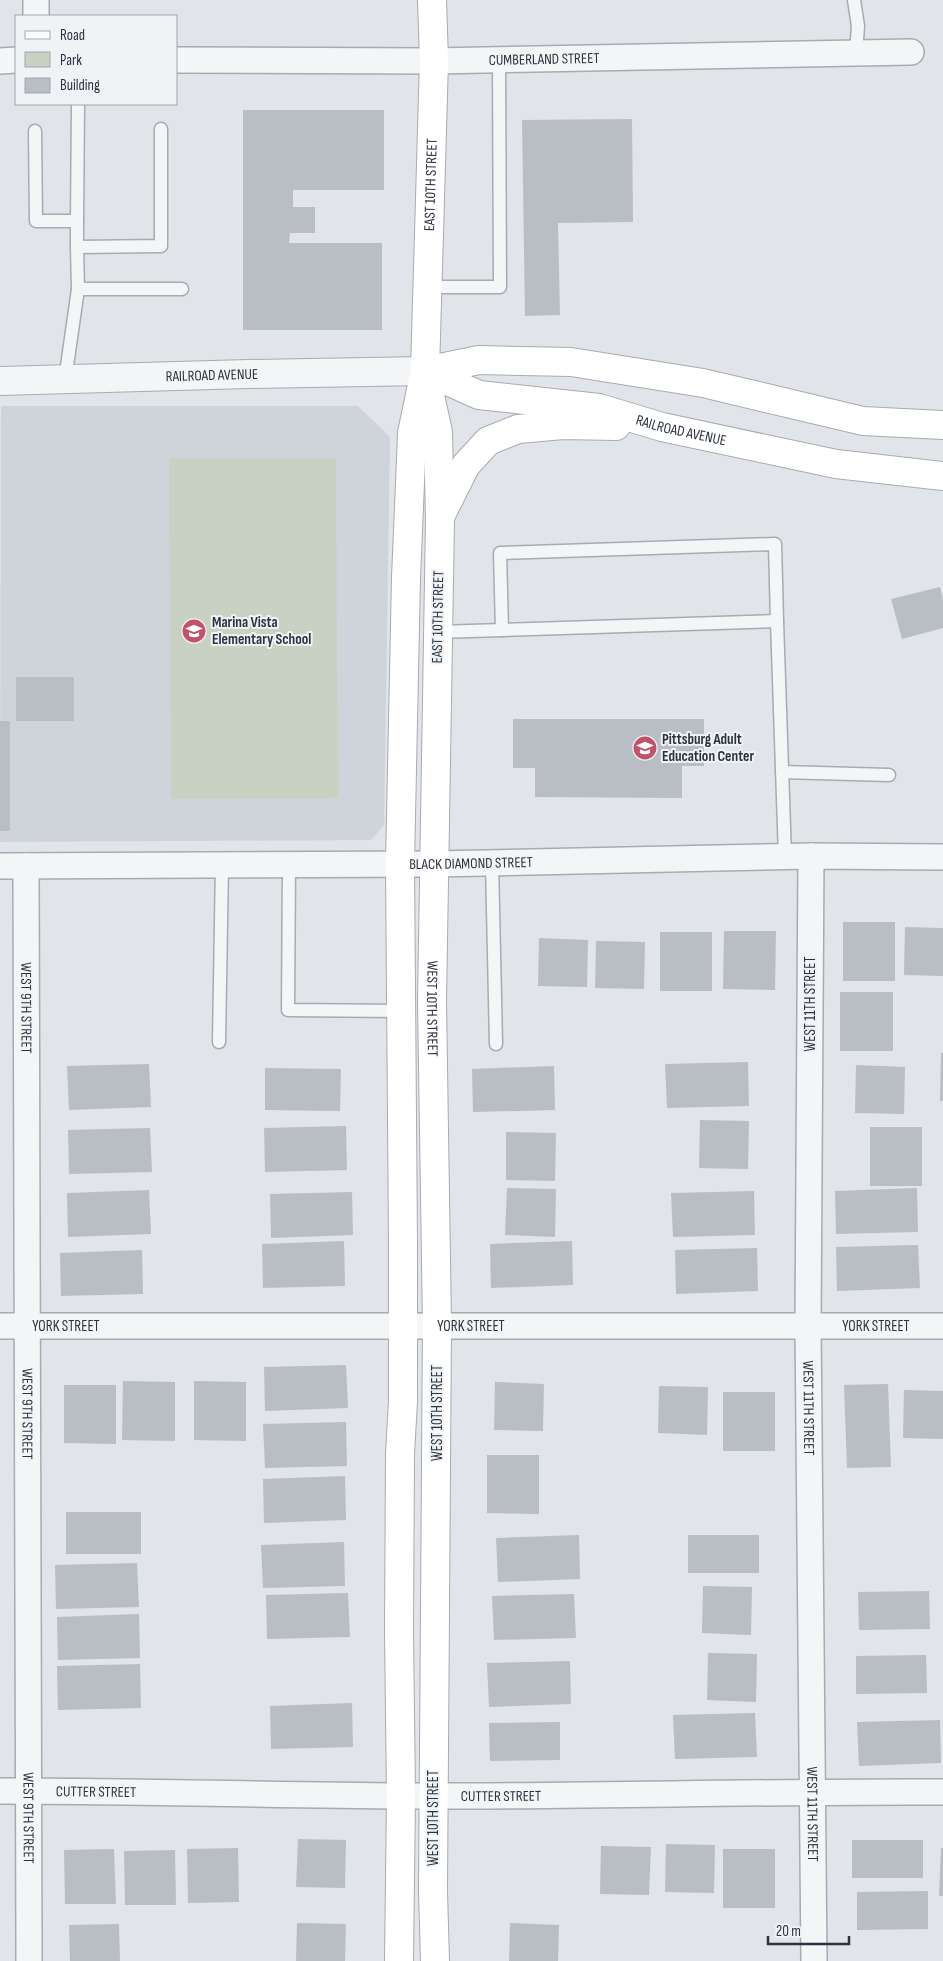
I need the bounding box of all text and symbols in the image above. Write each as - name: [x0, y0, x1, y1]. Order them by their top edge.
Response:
- legend: [15, 15, 178, 105]
- text: Road: [60, 26, 85, 45]
- street label: CUMBERLAND STREET: [488, 48, 600, 69]
- text: Park: [60, 51, 82, 70]
- text: Building: [60, 76, 100, 95]
- street label: EAST 10TH STREET: [420, 138, 441, 231]
- street label: RAILROAD AVENUE: [165, 364, 258, 386]
- street label: RAILROAD AVENUE: [634, 410, 728, 450]
- street label: EAST 10TH STREET: [428, 571, 448, 663]
- place label: Marina Vista Elementary School: [212, 613, 311, 649]
- school or university icon: Marina Vista Elementary School: [181, 618, 207, 644]
- place label: Pittsburg Adult Education Center: [662, 730, 754, 766]
- school or university icon: Pittsburg Adult Education Center: [632, 735, 658, 761]
- street label: BLACK DIAMOND STREET: [409, 852, 533, 874]
- street label: WEST 11TH STREET: [801, 956, 820, 1052]
- street label: WEST 10TH STREET: [422, 960, 442, 1057]
- street label: WEST 9TH STREET: [17, 962, 36, 1054]
- street label: YORK STREET: [32, 1317, 100, 1336]
- street label: YORK STREET: [437, 1317, 505, 1336]
- street label: YORK STREET: [842, 1317, 910, 1336]
- street label: WEST 11TH STREET: [799, 1360, 819, 1456]
- street label: WEST 10TH STREET: [428, 1365, 447, 1461]
- street label: WEST 9TH STREET: [18, 1368, 37, 1460]
- street label: WEST 11TH STREET: [803, 1766, 823, 1862]
- street label: WEST 10TH STREET: [424, 1770, 443, 1866]
- street label: WEST 9TH STREET: [19, 1772, 38, 1864]
- street label: CUTTER STREET: [56, 1782, 136, 1802]
- street label: CUTTER STREET: [461, 1786, 541, 1806]
- scale bar: [768, 1914, 849, 1946]
- text: 20 m: [776, 1922, 801, 1941]

